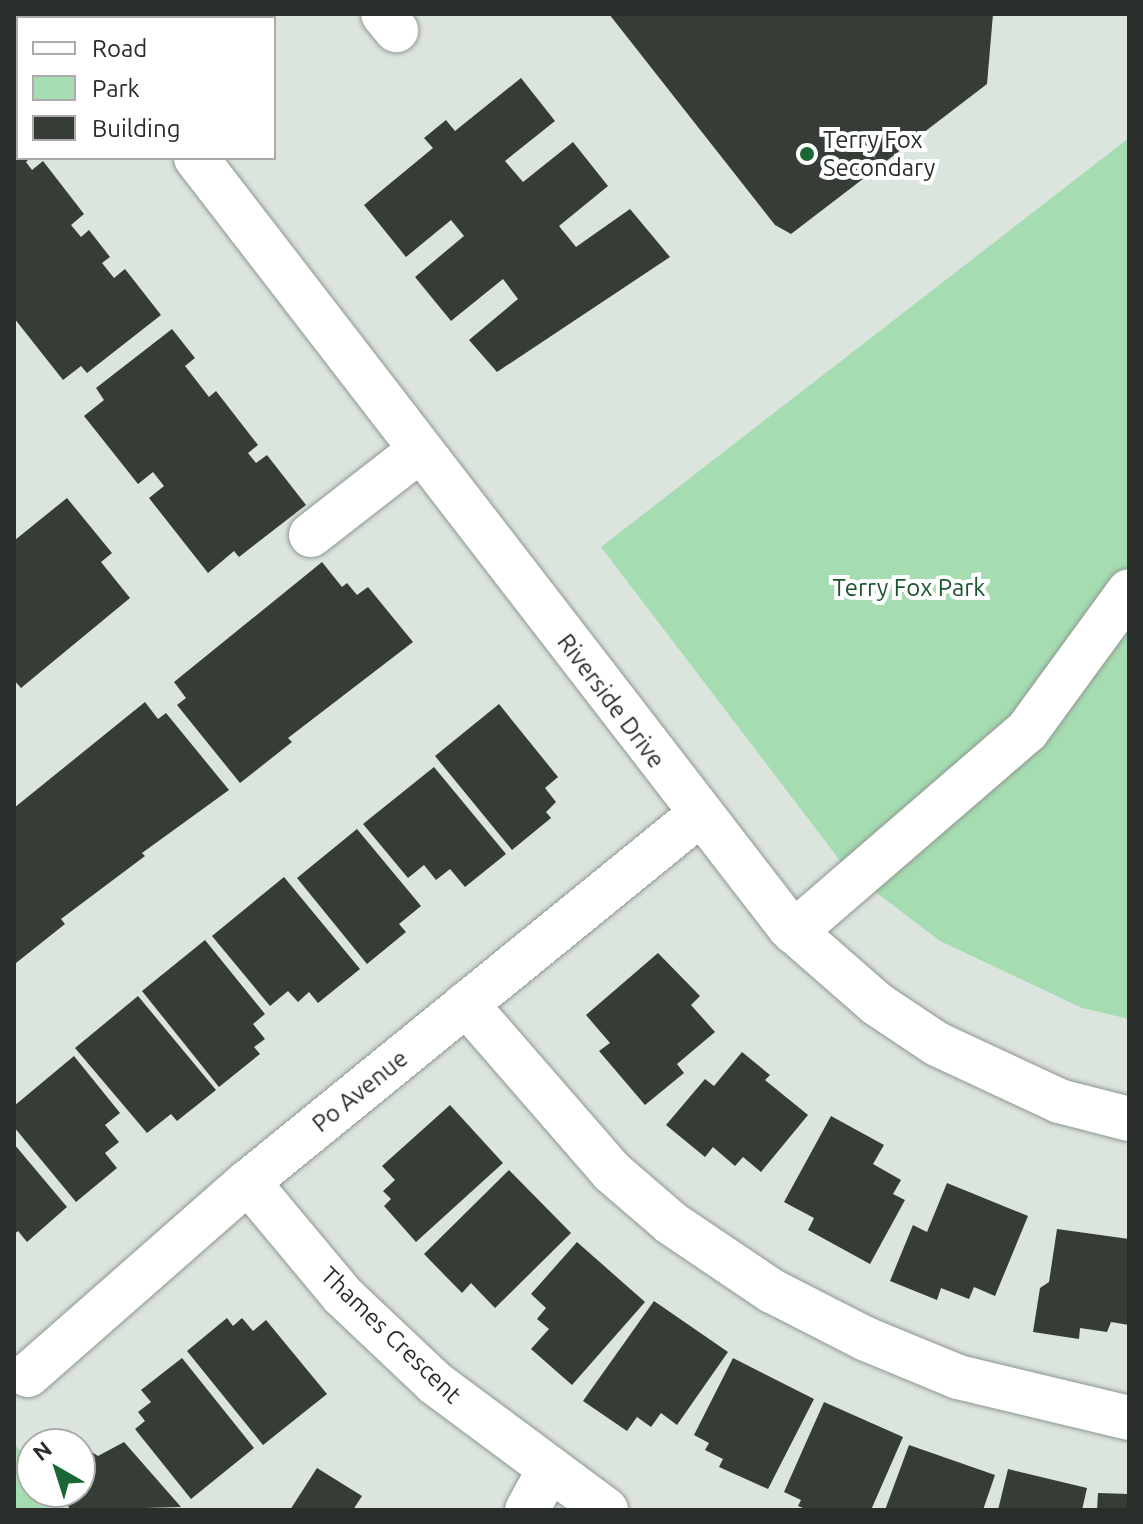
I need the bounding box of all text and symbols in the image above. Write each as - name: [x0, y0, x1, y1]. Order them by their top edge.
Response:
- legend: [16, 16, 276, 160]
- text: Road: [92, 35, 147, 62]
- text: Park: [92, 75, 140, 102]
- text: Building: [92, 115, 180, 142]
- place label: Terry Fox Secondary: [823, 126, 935, 182]
- marker: Terry Fox Secondary: [798, 145, 816, 163]
- park label: Terry Fox Park: [833, 574, 985, 602]
- street label: Riverside Drive: [551, 628, 671, 774]
- street label: Po Avenue: [306, 1044, 414, 1138]
- street label: Thames Crescent: [315, 1261, 467, 1409]
- north arrow: [16, 1428, 96, 1508]
- text: N: [28, 1436, 56, 1465]

